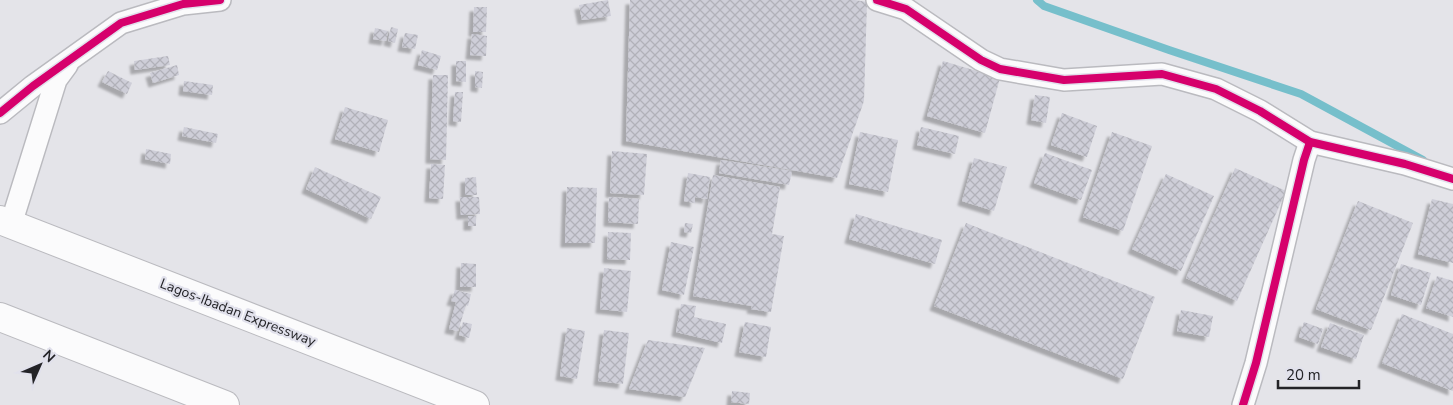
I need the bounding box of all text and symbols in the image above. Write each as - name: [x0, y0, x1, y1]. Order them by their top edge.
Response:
- street label: Lagos-Ibadan Expressway: [157, 274, 319, 351]
- north arrow: [15, 340, 65, 390]
- text: N: [38, 346, 59, 367]
- scale bar: [1278, 358, 1359, 390]
- text: 20 m: [1286, 365, 1321, 385]

